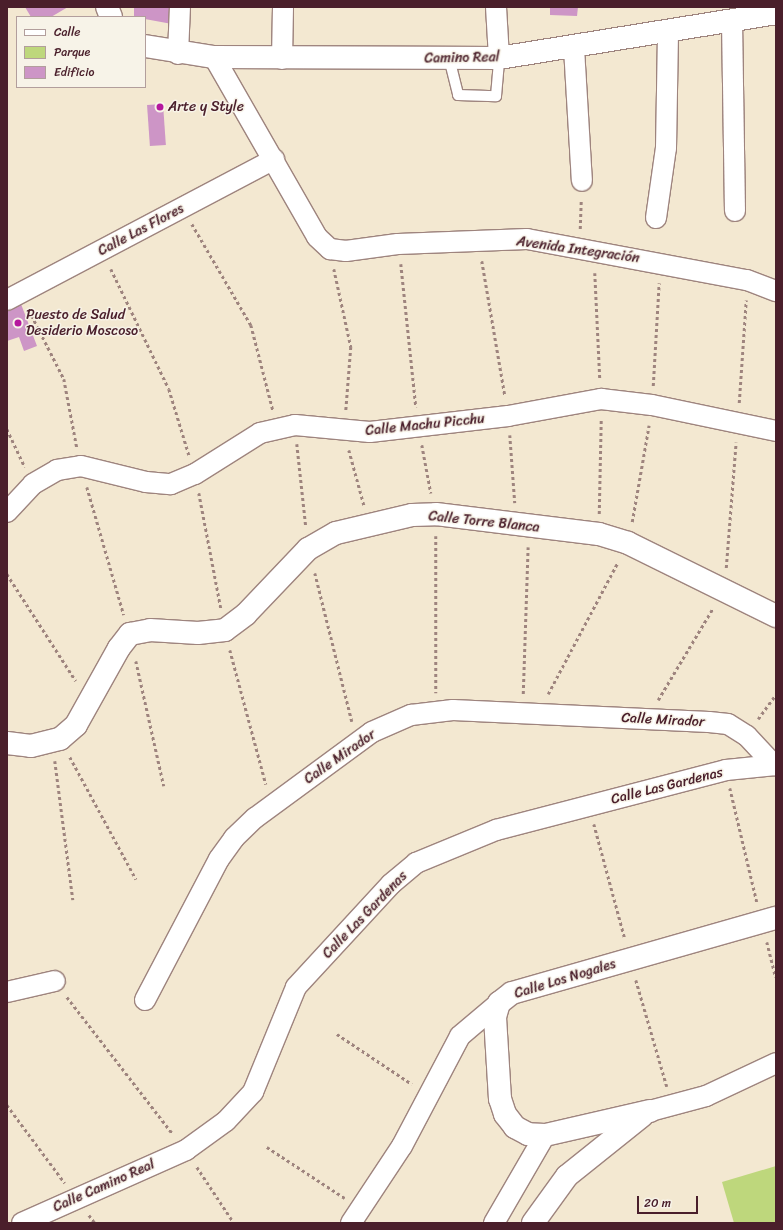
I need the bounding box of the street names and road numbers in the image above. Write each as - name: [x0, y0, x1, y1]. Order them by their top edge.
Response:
- street label: Camino Real: [424, 49, 500, 67]
- street label: Calle Las Flores: [95, 200, 187, 260]
- street label: Avenida Integración: [515, 233, 641, 267]
- street label: Calle Machu Picchu: [365, 410, 485, 440]
- street label: Calle Torre Blanca: [427, 508, 541, 536]
- street label: Calle Mirador: [621, 709, 705, 731]
- street label: Calle Mirador: [301, 726, 379, 788]
- street label: Calle Las Gardenas: [609, 764, 725, 808]
- street label: Calle Las Gardenas: [319, 868, 411, 962]
- street label: Calle Los Nogales: [512, 956, 618, 1002]
- street label: Calle Camino Real: [50, 1156, 158, 1216]

